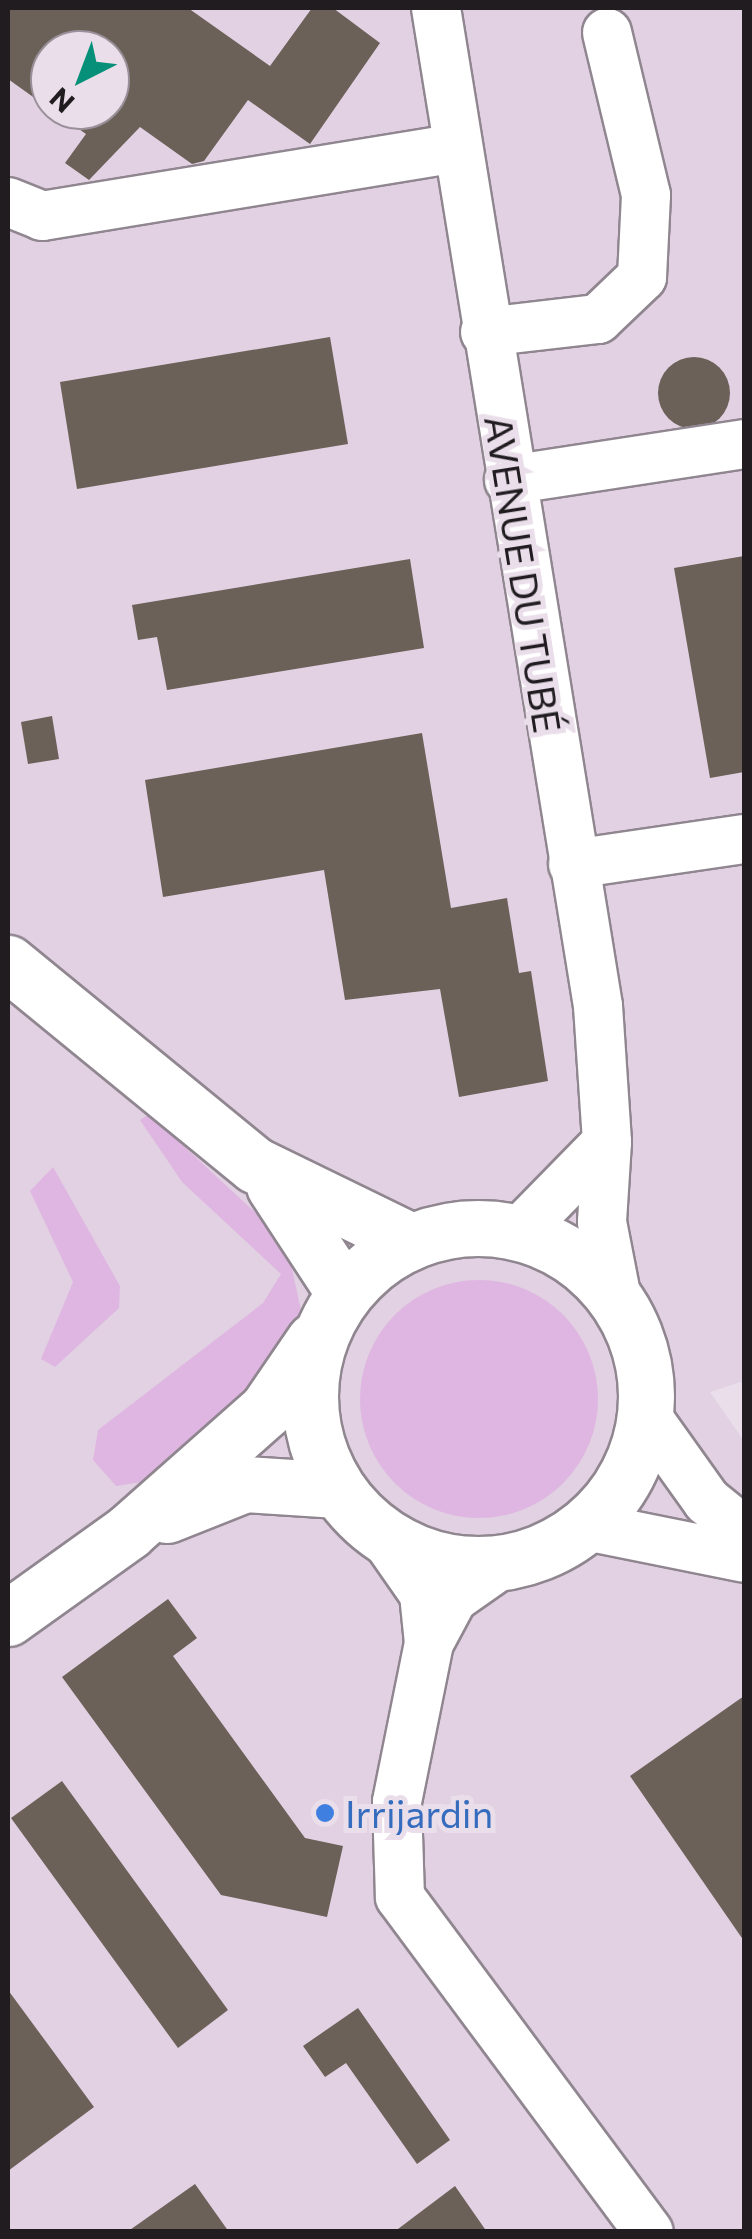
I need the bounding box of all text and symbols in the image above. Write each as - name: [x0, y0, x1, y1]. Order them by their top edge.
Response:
- north arrow: [30, 30, 130, 130]
- text: N: [42, 81, 80, 120]
- street label: AVENUE DU TUBÉ: [476, 412, 572, 736]
- place label: Irrijardin: [345, 1790, 493, 1836]
- marker: Irrijardin: [314, 1802, 336, 1824]

